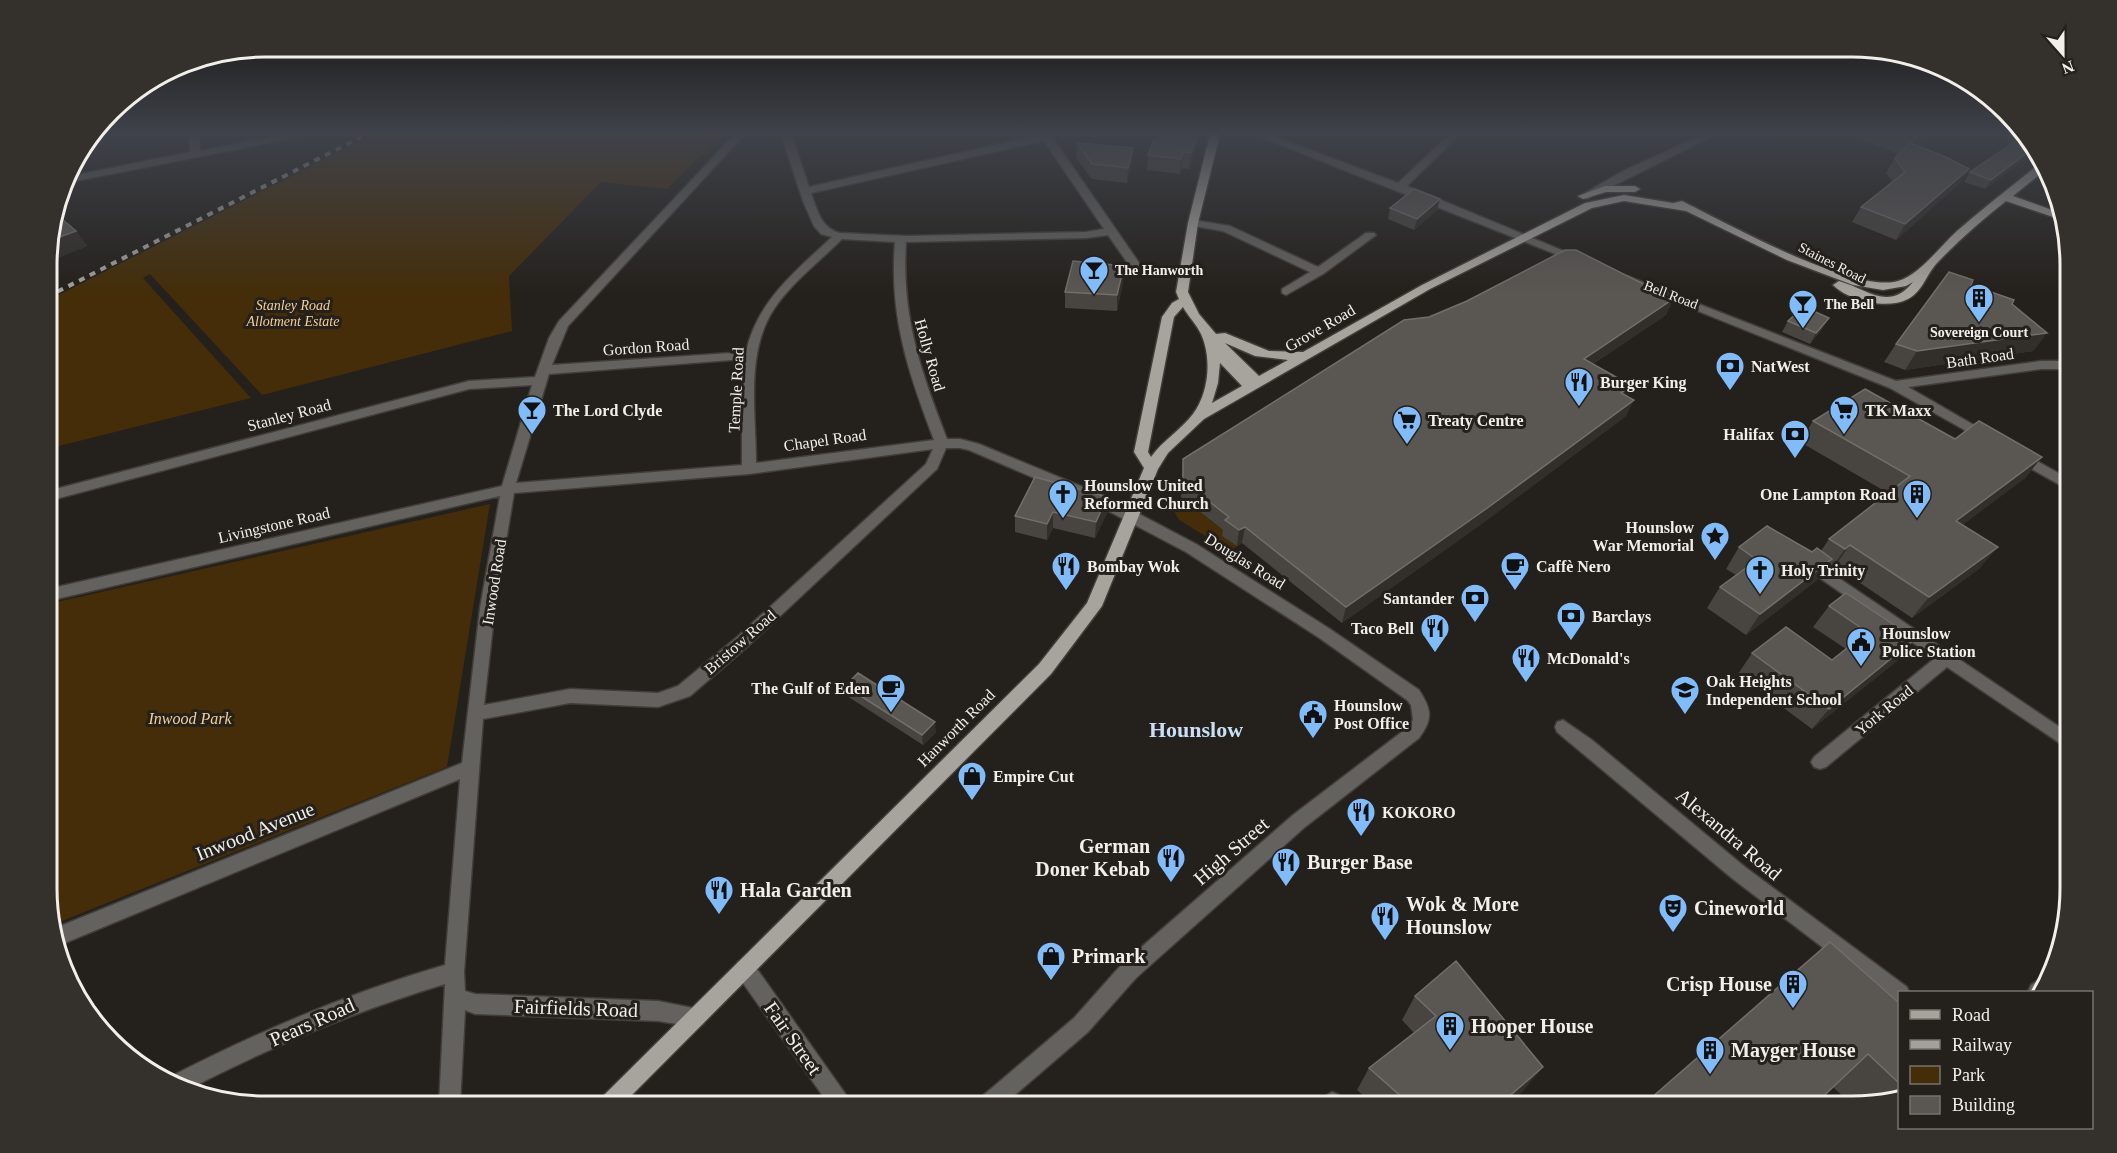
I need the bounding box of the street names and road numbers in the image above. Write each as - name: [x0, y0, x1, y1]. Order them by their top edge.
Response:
- street label: Staines Road: [1796, 240, 1868, 286]
- street label: Bell Road: [1642, 278, 1700, 312]
- street label: Grove Road: [1282, 301, 1358, 355]
- street label: Holly Road: [911, 317, 948, 393]
- street label: Gordon Road: [602, 335, 690, 359]
- street label: Bath Road: [1945, 345, 2015, 371]
- street label: Temple Road: [725, 347, 748, 433]
- street label: Stanley Road: [245, 396, 333, 435]
- street label: Chapel Road: [783, 426, 867, 455]
- street label: Livingstone Road: [216, 504, 332, 547]
- street label: Douglas Road: [1201, 530, 1288, 593]
- street label: Inwood Road: [479, 538, 509, 626]
- street label: Bristow Road: [701, 607, 779, 677]
- street label: York Road: [1852, 682, 1916, 738]
- street label: Hanworth Road: [914, 686, 998, 770]
- street label: Alexandra Road: [1672, 784, 1786, 884]
- street label: Inwood Avenue: [193, 797, 318, 865]
- street label: High Street: [1189, 812, 1274, 890]
- street label: Pears Road: [266, 994, 358, 1050]
- street label: Fairfields Road: [514, 995, 638, 1021]
- street label: Fair Street: [760, 997, 826, 1079]

